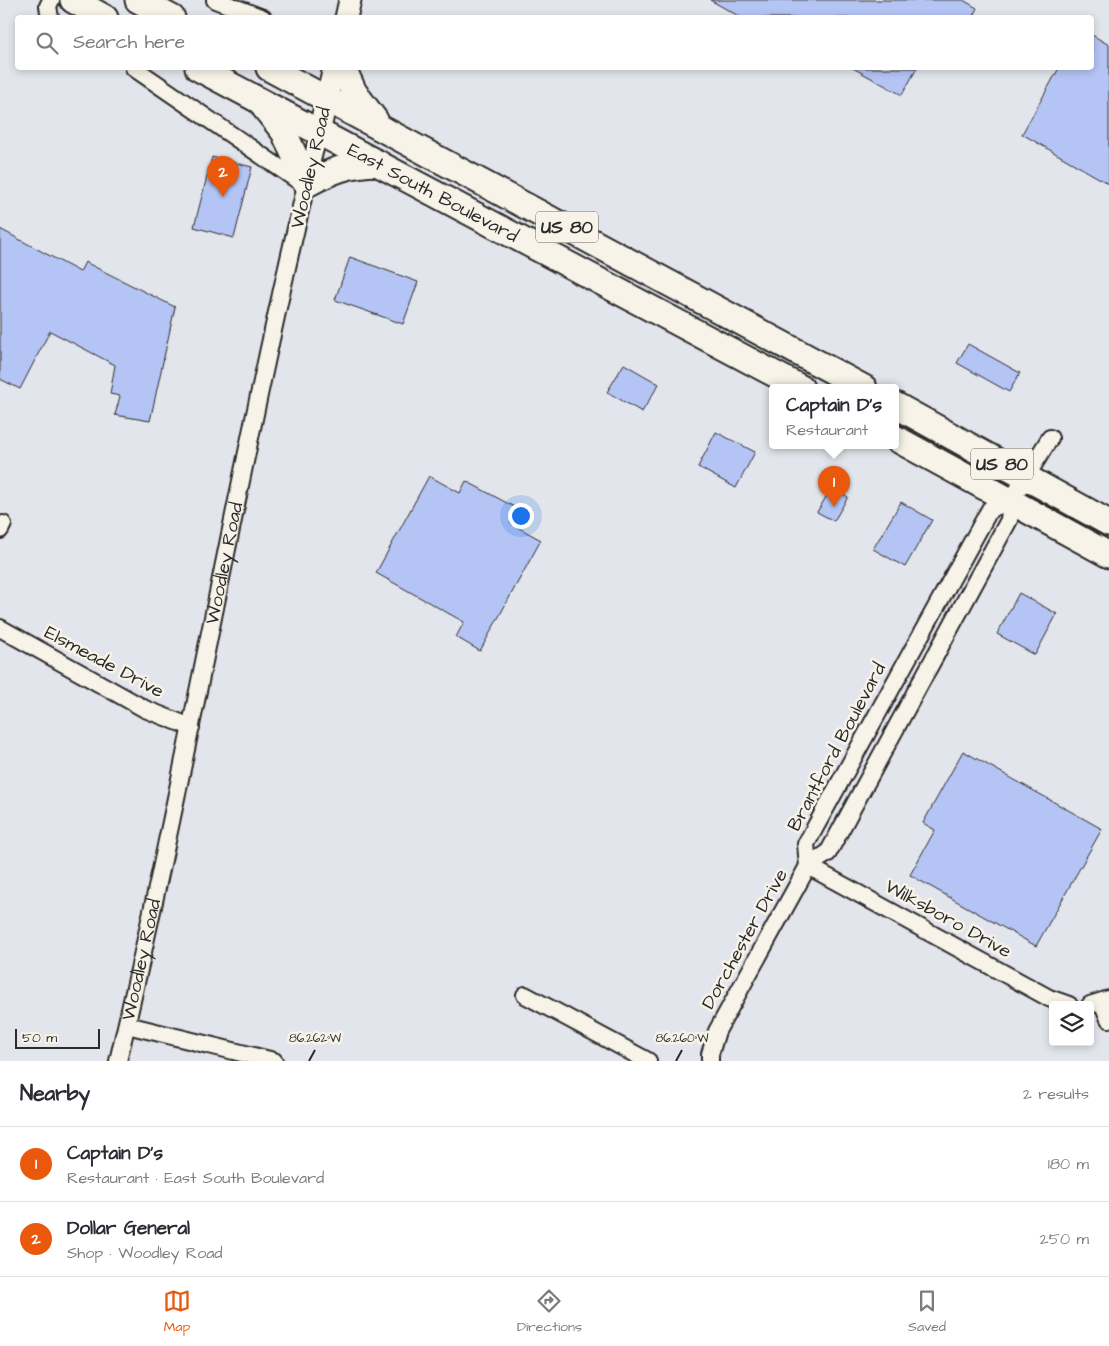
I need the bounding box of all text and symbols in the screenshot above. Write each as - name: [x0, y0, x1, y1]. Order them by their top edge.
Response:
- search box: [15, 15, 1094, 70]
- icon: search: [33, 29, 61, 57]
- text: Search here: [73, 29, 185, 56]
- street label: Woodley Road: [284, 104, 339, 232]
- street label: East South Boulevard: [343, 136, 523, 249]
- pin: 2: [207, 156, 239, 197]
- road number: US 80: [536, 212, 598, 242]
- popup: [769, 384, 899, 449]
- text: Captain D's: [786, 392, 882, 419]
- text: Restaurant: [786, 419, 868, 441]
- road number: US 80: [971, 448, 1033, 479]
- pin: 1: [818, 466, 850, 507]
- street label: Woodley Road: [198, 499, 250, 627]
- your location: [508, 503, 534, 529]
- street label: Elsmeade Drive: [39, 619, 169, 705]
- street label: Brantford Boulevard: [781, 658, 893, 836]
- street label: Dorchester Drive: [695, 864, 795, 1014]
- street label: Wilksboro Drive: [880, 873, 1016, 965]
- street label: Woodley Road: [114, 896, 168, 1023]
- map controls: [1049, 1001, 1094, 1046]
- button: layers: [1049, 1001, 1094, 1046]
- scale bar: [15, 1026, 100, 1049]
- text: 50 m: [22, 1028, 57, 1048]
- text: 86.262°W: [289, 1030, 342, 1047]
- text: 86.260°W: [656, 1030, 709, 1047]
- text: Nearby: [20, 1079, 90, 1108]
- text: 2 results: [1023, 1083, 1089, 1105]
- text: Captain D's: [67, 1140, 163, 1167]
- text: 1: [35, 1153, 37, 1175]
- text: 180 m: [1048, 1153, 1089, 1175]
- text: Restaurant · East South Boulevard: [67, 1167, 324, 1189]
- text: Dollar General: [67, 1215, 190, 1242]
- text: 2: [31, 1228, 41, 1250]
- text: 250 m: [1040, 1228, 1089, 1250]
- text: Shop · Woodley Road: [67, 1242, 223, 1264]
- tab: Map: [163, 1287, 191, 1337]
- tab: Directions: [517, 1287, 582, 1337]
- tab: Saved: [908, 1287, 946, 1337]

